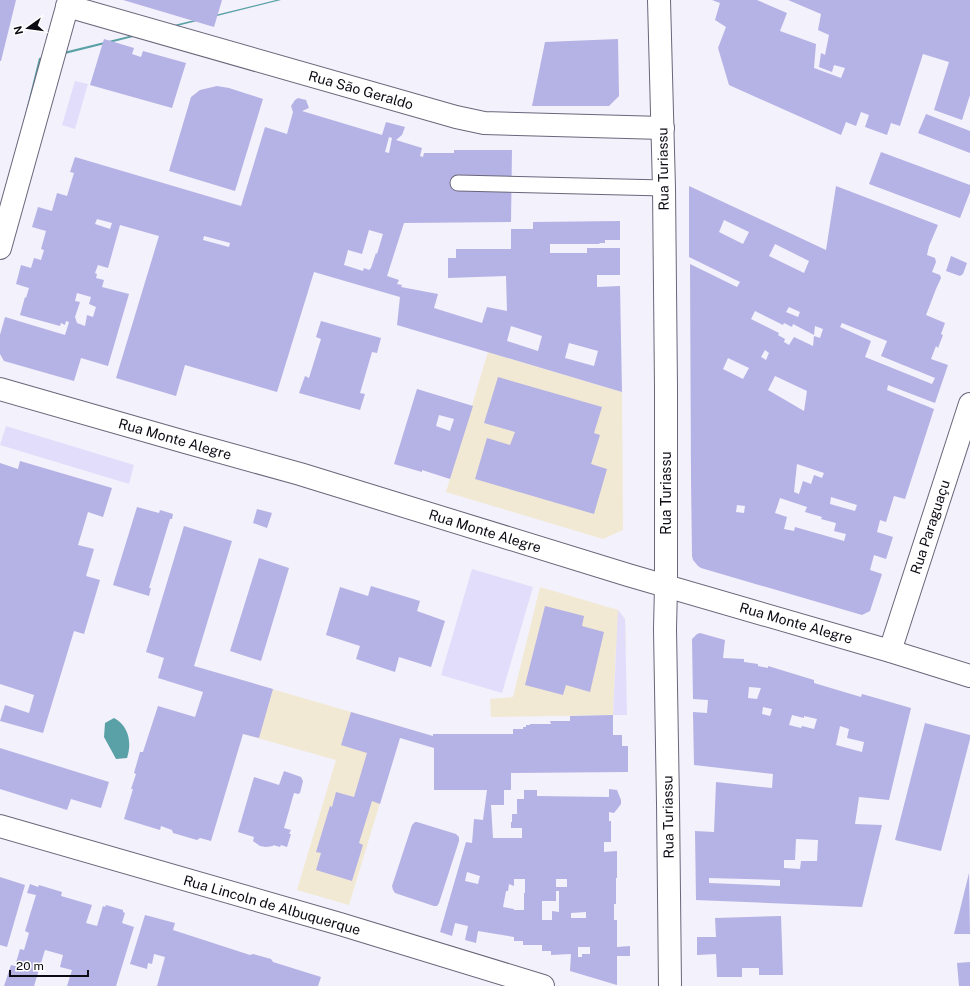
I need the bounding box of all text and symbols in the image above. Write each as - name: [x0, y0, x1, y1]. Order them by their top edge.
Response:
- north arrow: [8, 8, 48, 48]
- text: N: [11, 25, 25, 36]
- street label: Rua São Geraldo: [307, 67, 415, 113]
- street label: Rua Turiassu: [654, 127, 672, 211]
- street label: Rua Monte Alegre: [117, 415, 233, 463]
- street label: Rua Turiassu: [658, 451, 674, 535]
- street label: Rua Paraguaçu: [907, 478, 953, 576]
- street label: Rua Monte Alegre: [427, 506, 543, 556]
- street label: Rua Monte Alegre: [738, 599, 854, 647]
- street label: Rua Turiassu: [659, 775, 677, 859]
- street label: Rua Lincoln de Albuquerque: [182, 872, 363, 938]
- scale bar: [10, 952, 88, 978]
- text: 20 m: [16, 959, 44, 973]

